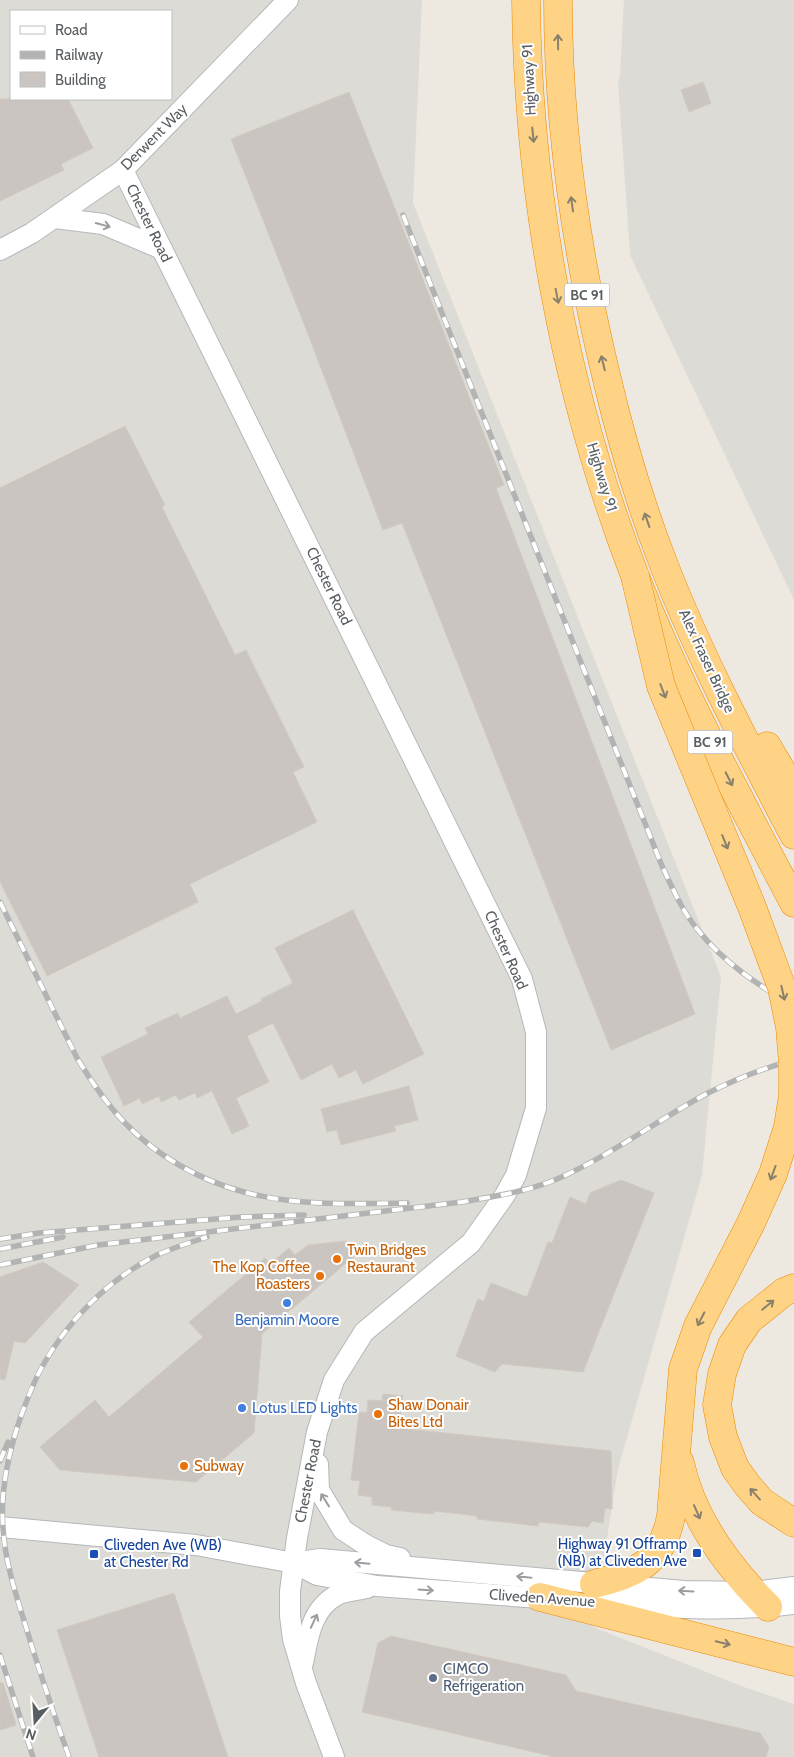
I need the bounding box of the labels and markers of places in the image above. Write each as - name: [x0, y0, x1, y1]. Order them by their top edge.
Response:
- place label: Twin Bridges Restaurant: [347, 1241, 426, 1276]
- marker: Twin Bridges Restaurant: [331, 1253, 343, 1265]
- place label: The Kop Coffee Roasters: [213, 1258, 310, 1293]
- marker: The Kop Coffee Roasters: [314, 1270, 326, 1282]
- marker: Benjamin Moore: [281, 1297, 293, 1309]
- place label: Benjamin Moore: [235, 1311, 339, 1329]
- place label: Shaw Donair Bites Ltd: [388, 1396, 469, 1431]
- place label: Lotus LED Lights: [252, 1399, 358, 1417]
- marker: Lotus LED Lights: [236, 1402, 248, 1414]
- marker: Shaw Donair Bites Ltd: [372, 1408, 384, 1420]
- place label: Subway: [194, 1457, 244, 1475]
- marker: Subway: [178, 1460, 190, 1472]
- place label: Highway 91 Offramp (NB) at Cliveden Ave: [558, 1535, 687, 1570]
- place label: Cliveden Ave (WB) at Chester Rd: [104, 1536, 222, 1571]
- marker: Highway 91 Offramp (NB) at Cliveden Ave: [691, 1547, 703, 1559]
- marker: Cliveden Ave (WB) at Chester Rd: [88, 1548, 100, 1560]
- place label: CIMCO Refrigeration: [443, 1660, 524, 1695]
- marker: CIMCO Refrigeration: [427, 1672, 439, 1684]

